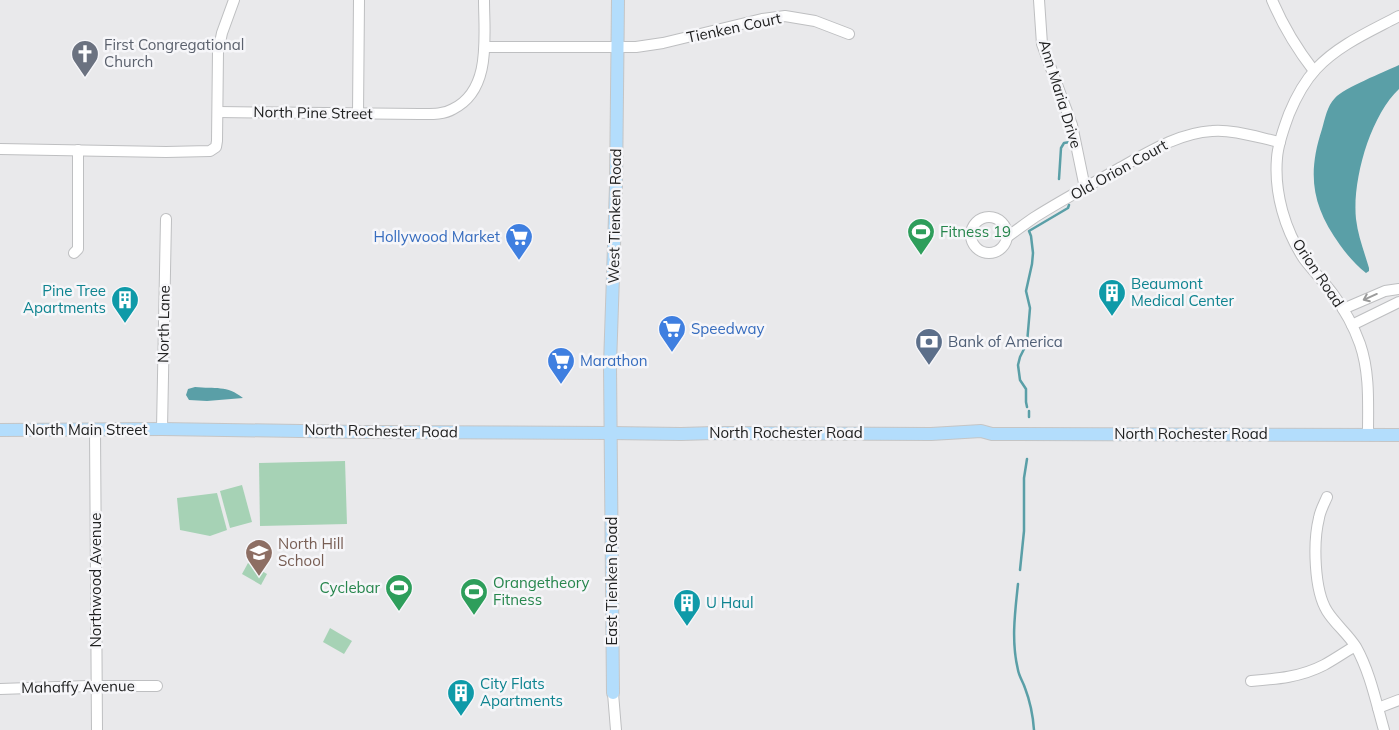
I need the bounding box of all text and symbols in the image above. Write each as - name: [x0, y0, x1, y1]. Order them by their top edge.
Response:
- street label: Tienken Court: [685, 8, 783, 47]
- place label: First Congregational Church: [104, 35, 244, 71]
- street label: Ann Maria Drive: [1035, 37, 1086, 150]
- church icon: First Congregational Church: [70, 39, 100, 78]
- street label: North Pine Street: [253, 102, 373, 123]
- street label: Old Orion Court: [1067, 135, 1171, 204]
- street label: West Tienken Road: [604, 148, 625, 284]
- sports icon: Fitness 19: [906, 217, 936, 256]
- supermarket icon: Hollywood Market: [504, 222, 534, 261]
- place label: Fitness 19: [940, 222, 1011, 241]
- place label: Hollywood Market: [373, 227, 500, 246]
- street label: Orion Road: [1289, 235, 1348, 311]
- place label: Beaumont Medical Center: [1131, 274, 1234, 310]
- building icon: Beaumont Medical Center: [1097, 278, 1127, 317]
- place label: Pine Tree Apartments: [23, 281, 106, 317]
- building icon: Pine Tree Apartments: [110, 285, 140, 324]
- street label: North Lane: [153, 285, 174, 363]
- one-way arrow: [1363, 293, 1378, 303]
- supermarket icon: Speedway: [657, 314, 687, 353]
- place label: Speedway: [691, 319, 764, 338]
- bank icon: Bank of America: [914, 327, 944, 366]
- place label: Bank of America: [948, 332, 1063, 351]
- supermarket icon: Marathon: [546, 346, 576, 385]
- place label: Marathon: [580, 351, 648, 370]
- street label: North Main Street: [24, 420, 148, 439]
- street label: North Rochester Road: [304, 420, 458, 441]
- street label: North Rochester Road: [709, 423, 863, 442]
- street label: North Rochester Road: [1114, 424, 1268, 443]
- street label: Northwood Avenue: [86, 513, 105, 647]
- street label: East Tienken Road: [602, 517, 621, 646]
- place label: North Hill School: [278, 534, 344, 570]
- school or university icon: North Hill School: [244, 538, 274, 577]
- sports icon: Cyclebar: [384, 573, 414, 612]
- place label: Orangetheory Fitness: [493, 573, 590, 609]
- sports icon: Orangetheory Fitness: [459, 577, 489, 616]
- place label: Cyclebar: [320, 578, 381, 597]
- building icon: U Haul: [672, 588, 702, 627]
- place label: U Haul: [706, 593, 754, 612]
- place label: City Flats Apartments: [480, 674, 563, 710]
- street label: Mahaffy Avenue: [21, 676, 135, 697]
- building icon: City Flats Apartments: [446, 678, 476, 717]

